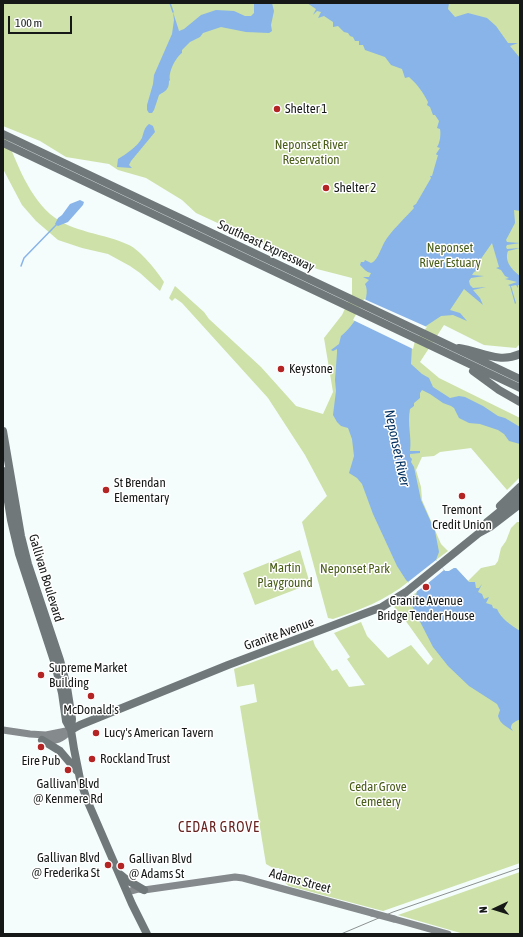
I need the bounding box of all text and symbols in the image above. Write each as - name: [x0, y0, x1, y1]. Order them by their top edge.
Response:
- scale bar: [10, 8, 74, 34]
- text: 100 m: [15, 16, 42, 30]
- place label: Shelter 1: [285, 101, 327, 117]
- marker: Shelter 1: [272, 104, 282, 114]
- park label: Neponset River Reservation: [275, 137, 347, 168]
- place label: Shelter 2: [334, 180, 376, 196]
- marker: Shelter 2: [321, 183, 331, 193]
- street label: Southeast Expressway: [215, 217, 317, 275]
- park label: Neponset River Estuary: [419, 240, 481, 271]
- place label: Keystone: [289, 361, 333, 377]
- marker: Keystone: [276, 364, 286, 374]
- water label: Neponset River: [381, 408, 413, 488]
- place label: St Brendan Elementary: [114, 475, 169, 506]
- marker: St Brendan Elementary: [101, 485, 111, 495]
- marker: Tremont Credit Union: [457, 491, 467, 501]
- place label: Tremont Credit Union: [432, 502, 492, 533]
- street label: Gallivan Boulevard: [25, 532, 67, 624]
- park label: Martin Playground: [257, 560, 313, 591]
- park label: Neponset Park: [320, 561, 390, 577]
- marker: Granite Avenue Bridge Tender House: [421, 582, 431, 592]
- place label: Granite Avenue Bridge Tender House: [377, 593, 475, 624]
- street label: Granite Avenue: [242, 614, 316, 654]
- place label: Supreme Market Building: [49, 660, 127, 691]
- marker: Supreme Market Building: [36, 670, 46, 680]
- marker: McDonald's: [86, 691, 96, 701]
- place label: McDonald's: [63, 702, 119, 718]
- place label: Lucy's American Tavern: [104, 725, 213, 741]
- marker: Lucy's American Tavern: [91, 728, 101, 738]
- marker: Eire Pub: [36, 742, 46, 752]
- place label: Rockland Trust: [100, 751, 170, 767]
- place label: Eire Pub: [22, 753, 60, 769]
- marker: Rockland Trust: [87, 754, 97, 764]
- marker: Gallivan Blvd @ Kenmere Rd: [63, 765, 73, 775]
- place label: Gallivan Blvd @ Kenmere Rd: [33, 776, 103, 807]
- park label: Cedar Grove Cemetery: [349, 779, 407, 810]
- district label: CEDAR GROVE: [178, 820, 260, 836]
- place label: Gallivan Blvd @ Frederika St: [32, 850, 100, 881]
- place label: Gallivan Blvd @ Adams St: [129, 851, 192, 882]
- marker: Gallivan Blvd @ Frederika St: [103, 860, 113, 870]
- marker: Gallivan Blvd @ Adams St: [116, 861, 126, 871]
- street label: Adams Street: [268, 865, 332, 897]
- north arrow: [475, 889, 515, 929]
- text: N: [477, 906, 489, 913]

